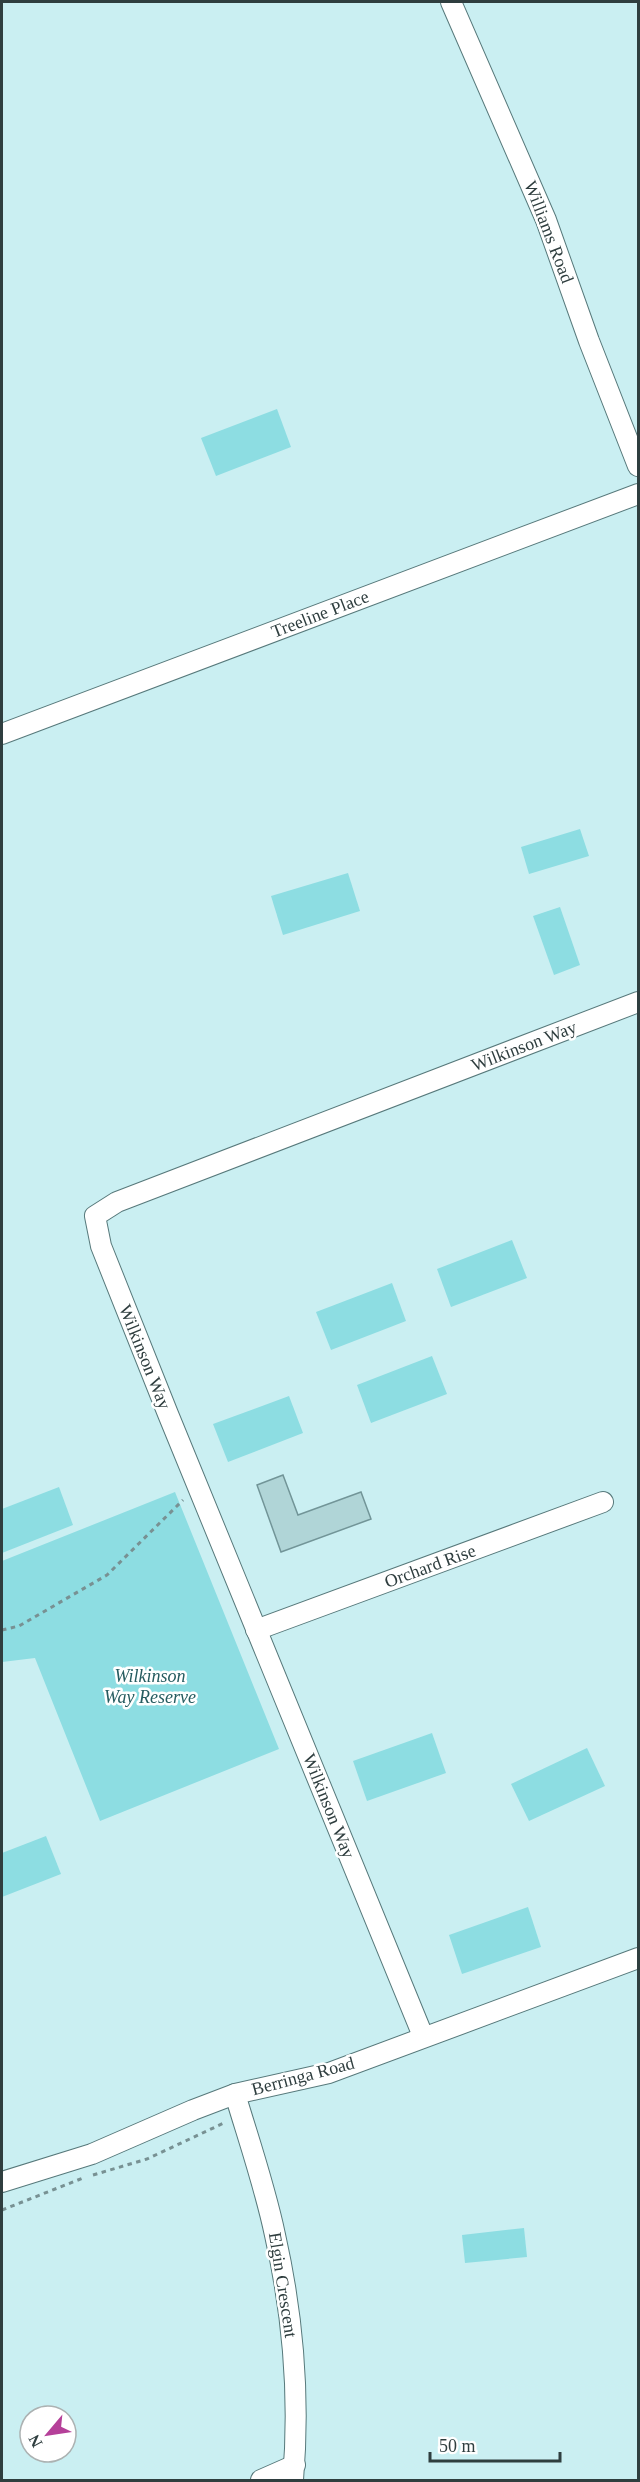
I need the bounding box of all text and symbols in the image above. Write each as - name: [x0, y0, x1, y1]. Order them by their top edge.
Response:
- street label: Williams Road: [520, 178, 578, 286]
- street label: Treeline Place: [268, 586, 372, 642]
- street label: Wilkinson Way: [469, 1017, 579, 1075]
- street label: Wilkinson Way: [115, 1302, 175, 1412]
- street label: Orchard Rise: [382, 1540, 478, 1592]
- park label: Wilkinson Way Reserve: [104, 1666, 196, 1707]
- street label: Wilkinson Way: [299, 1751, 359, 1861]
- street label: Berringa Road: [249, 2053, 357, 2099]
- street label: Elgin Crescent: [265, 2231, 301, 2339]
- north arrow: [18, 2404, 78, 2464]
- scale bar: [430, 2425, 560, 2463]
- text: N: [25, 2431, 46, 2450]
- text: 50 m: [439, 2436, 476, 2456]

